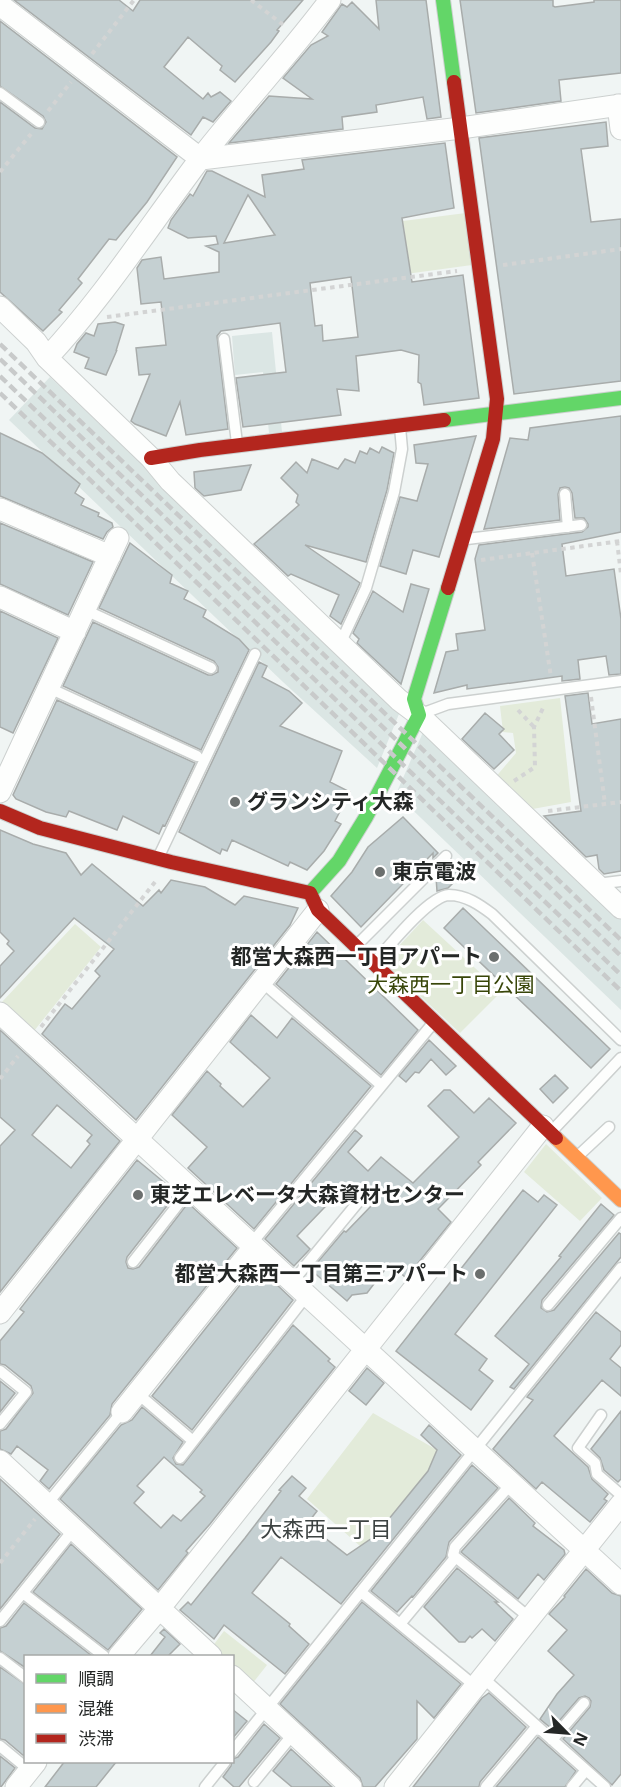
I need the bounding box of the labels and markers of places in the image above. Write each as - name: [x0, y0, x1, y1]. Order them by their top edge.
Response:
- place label: グランシティ大森: [247, 787, 414, 815]
- marker: グランシティ大森: [228, 795, 242, 809]
- place label: 東京電波: [392, 857, 476, 885]
- marker: 東京電波: [373, 865, 387, 879]
- place label: 都営大森西一丁目アパート: [230, 942, 482, 970]
- marker: 都営大森西一丁目アパート: [487, 950, 501, 964]
- place label: 東芝エレベータ大森資材センター: [150, 1180, 465, 1208]
- marker: 東芝エレベータ大森資材センター: [131, 1188, 145, 1202]
- place label: 都営大森西一丁目第三アパート: [174, 1259, 468, 1287]
- marker: 都営大森西一丁目第三アパート: [473, 1267, 487, 1281]

